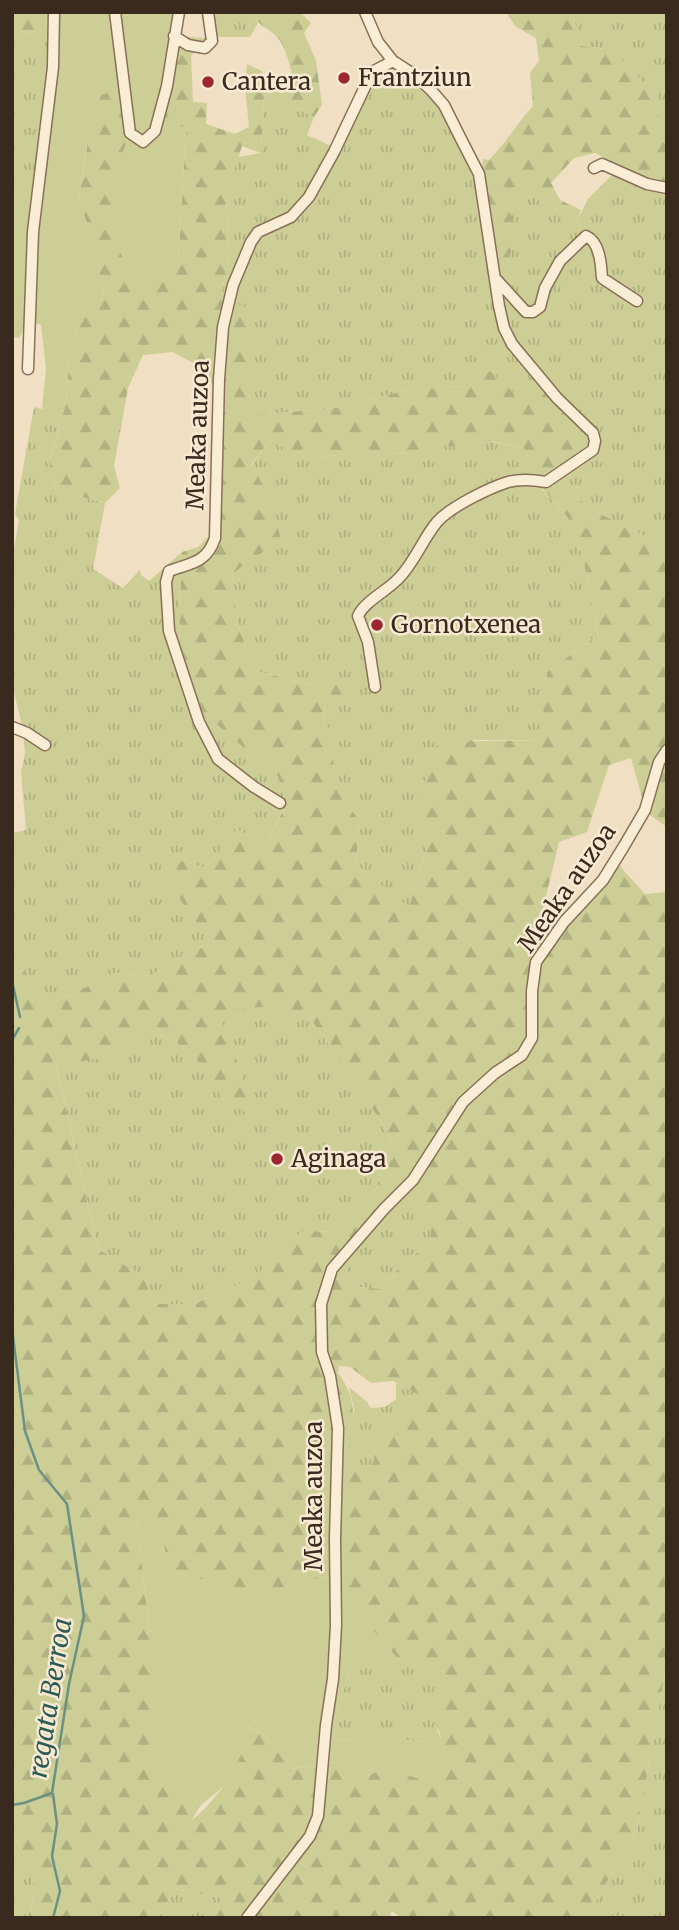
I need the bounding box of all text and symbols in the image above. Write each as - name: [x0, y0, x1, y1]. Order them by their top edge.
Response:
- place label: Frantziun: [358, 62, 472, 93]
- place label: Cantera: [222, 66, 311, 97]
- marker: Frantziun: [336, 70, 352, 86]
- marker: Cantera: [200, 74, 216, 90]
- street label: Meaka auzoa: [179, 359, 216, 511]
- place label: Gornotxenea: [391, 609, 541, 640]
- marker: Gornotxenea: [369, 617, 385, 633]
- street label: Meaka auzoa: [511, 817, 622, 958]
- place label: Aginaga: [290, 1143, 387, 1174]
- marker: Aginaga: [269, 1151, 285, 1167]
- street label: Meaka auzoa: [298, 1421, 329, 1571]
- water label: regata Berroa: [21, 1616, 78, 1780]

